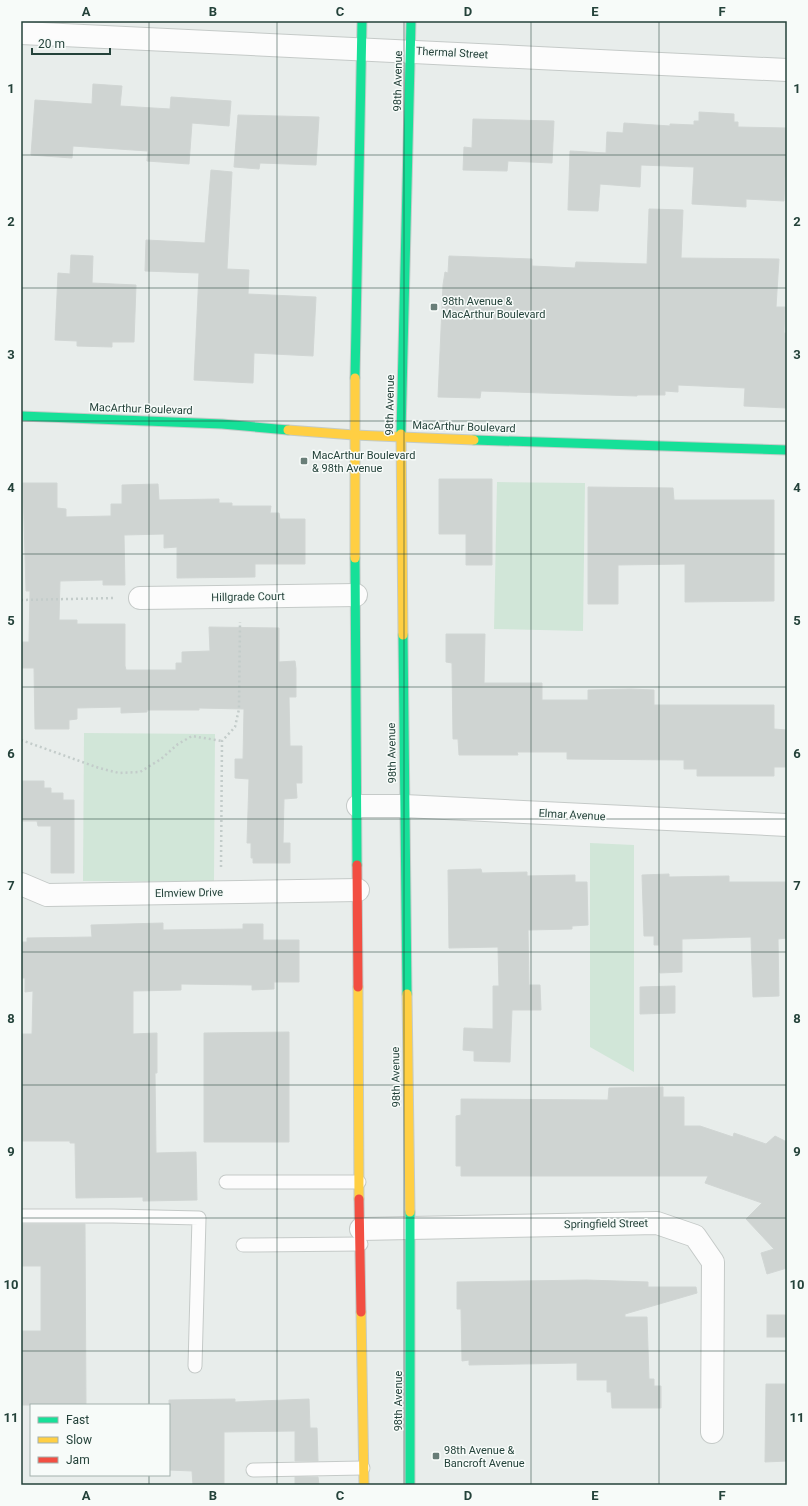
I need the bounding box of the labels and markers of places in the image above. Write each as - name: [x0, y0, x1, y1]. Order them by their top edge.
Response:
- place label: 98th Avenue & MacArthur Boulevard: [442, 295, 545, 321]
- marker: 98th Avenue & MacArthur Boulevard: [429, 302, 439, 312]
- place label: MacArthur Boulevard & 98th Avenue: [312, 449, 415, 475]
- marker: MacArthur Boulevard & 98th Avenue: [299, 456, 309, 466]
- place label: 98th Avenue & Bancroft Avenue: [444, 1444, 525, 1470]
- marker: 98th Avenue & Bancroft Avenue: [431, 1451, 441, 1461]

